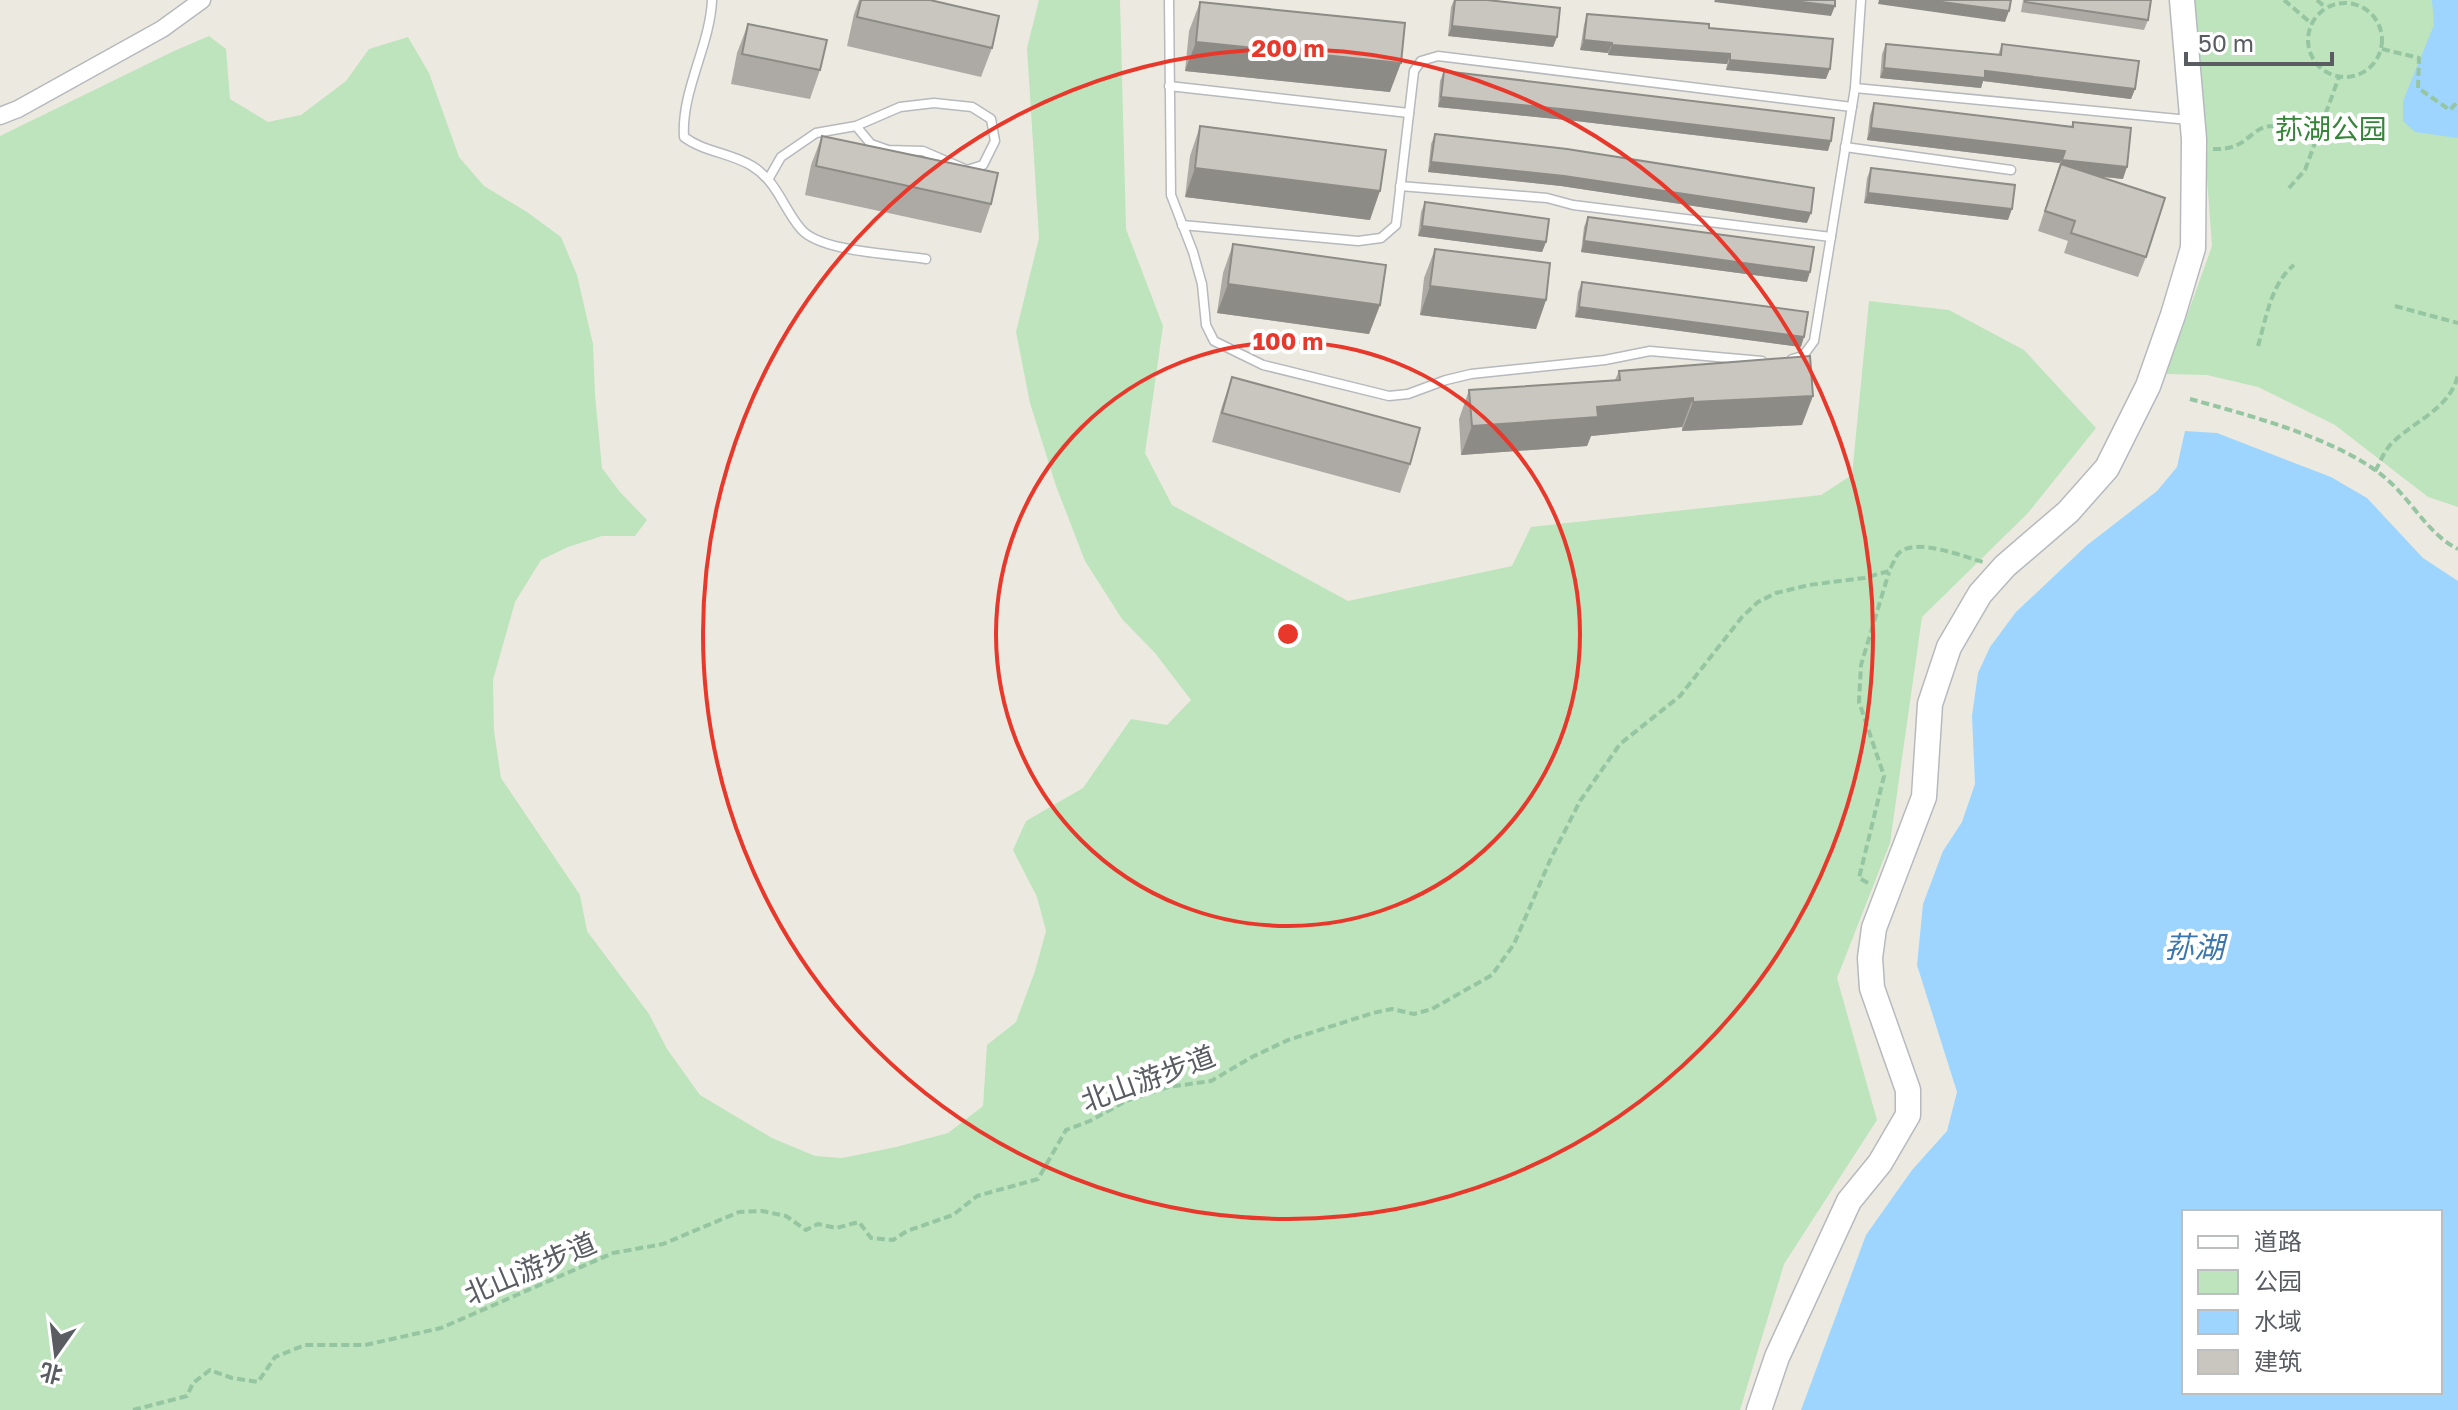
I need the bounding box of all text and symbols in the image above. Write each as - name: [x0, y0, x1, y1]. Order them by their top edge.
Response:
- scale bar: [2186, 16, 2332, 66]
- text: 50 m: [2198, 28, 2254, 57]
- text: 200 m: [1252, 33, 1324, 62]
- park label: 荪湖公园: [2275, 112, 2387, 145]
- text: 100 m: [1253, 326, 1323, 355]
- centre of rings: [1274, 620, 1302, 648]
- water label: 荪湖: [2164, 929, 2228, 965]
- street label: 北山游步道: [1077, 1039, 1219, 1117]
- legend: [2182, 1210, 2442, 1394]
- street label: 北山游步道: [459, 1225, 601, 1311]
- text: 道路: [2254, 1226, 2302, 1255]
- text: 公园: [2254, 1266, 2302, 1295]
- text: 水域: [2254, 1306, 2302, 1335]
- north arrow: [16, 1314, 96, 1394]
- text: 建筑: [2254, 1346, 2302, 1375]
- text: 北: [37, 1358, 65, 1390]

